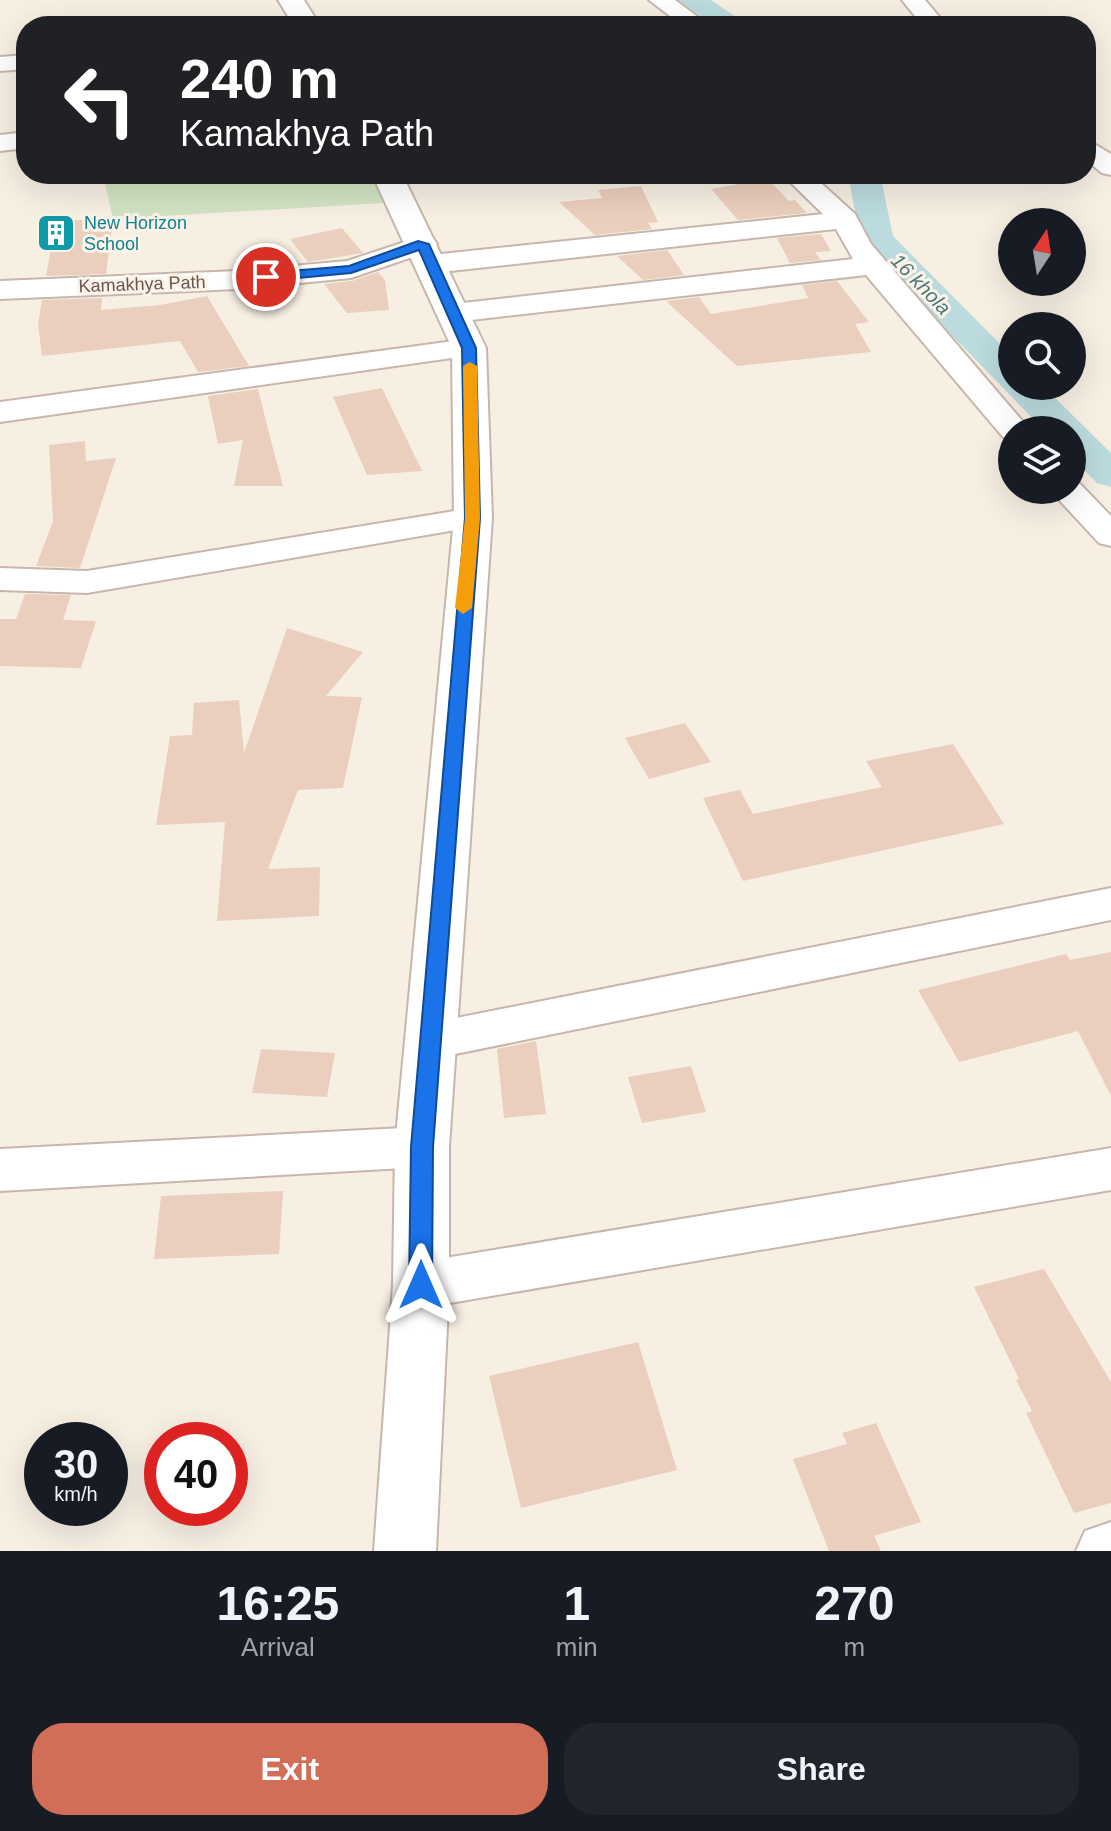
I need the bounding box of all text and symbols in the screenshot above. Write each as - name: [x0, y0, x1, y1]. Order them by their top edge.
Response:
- text: 240 m: [180, 47, 339, 110]
- icon: left: [48, 48, 152, 152]
- text: Kamakhya Path: [180, 113, 434, 154]
- north arrow: [998, 208, 1086, 296]
- map controls: [998, 208, 1086, 504]
- building icon: New Horizon School: [35, 212, 77, 254]
- place label: New Horizon School: [84, 213, 187, 254]
- pin: [232, 243, 300, 311]
- water label: 16 khola: [887, 249, 955, 319]
- icon: arrive: [244, 255, 288, 299]
- street label: Kamakhya Path: [78, 272, 206, 296]
- button: search: [998, 312, 1086, 400]
- button: layers: [998, 416, 1086, 504]
- position arrow: [379, 1243, 463, 1327]
- speed limit sign: 40: [144, 1422, 248, 1526]
- text: 30: [54, 1442, 98, 1486]
- text: km/h: [54, 1483, 98, 1505]
- text: 16:25: [217, 1577, 339, 1630]
- text: 1: [563, 1577, 590, 1630]
- text: 270: [814, 1577, 894, 1630]
- text: Arrival: [241, 1632, 315, 1662]
- text: min: [556, 1632, 598, 1662]
- text: m: [844, 1632, 865, 1662]
- button: Exit: [32, 1723, 548, 1815]
- button: Share: [564, 1723, 1079, 1815]

